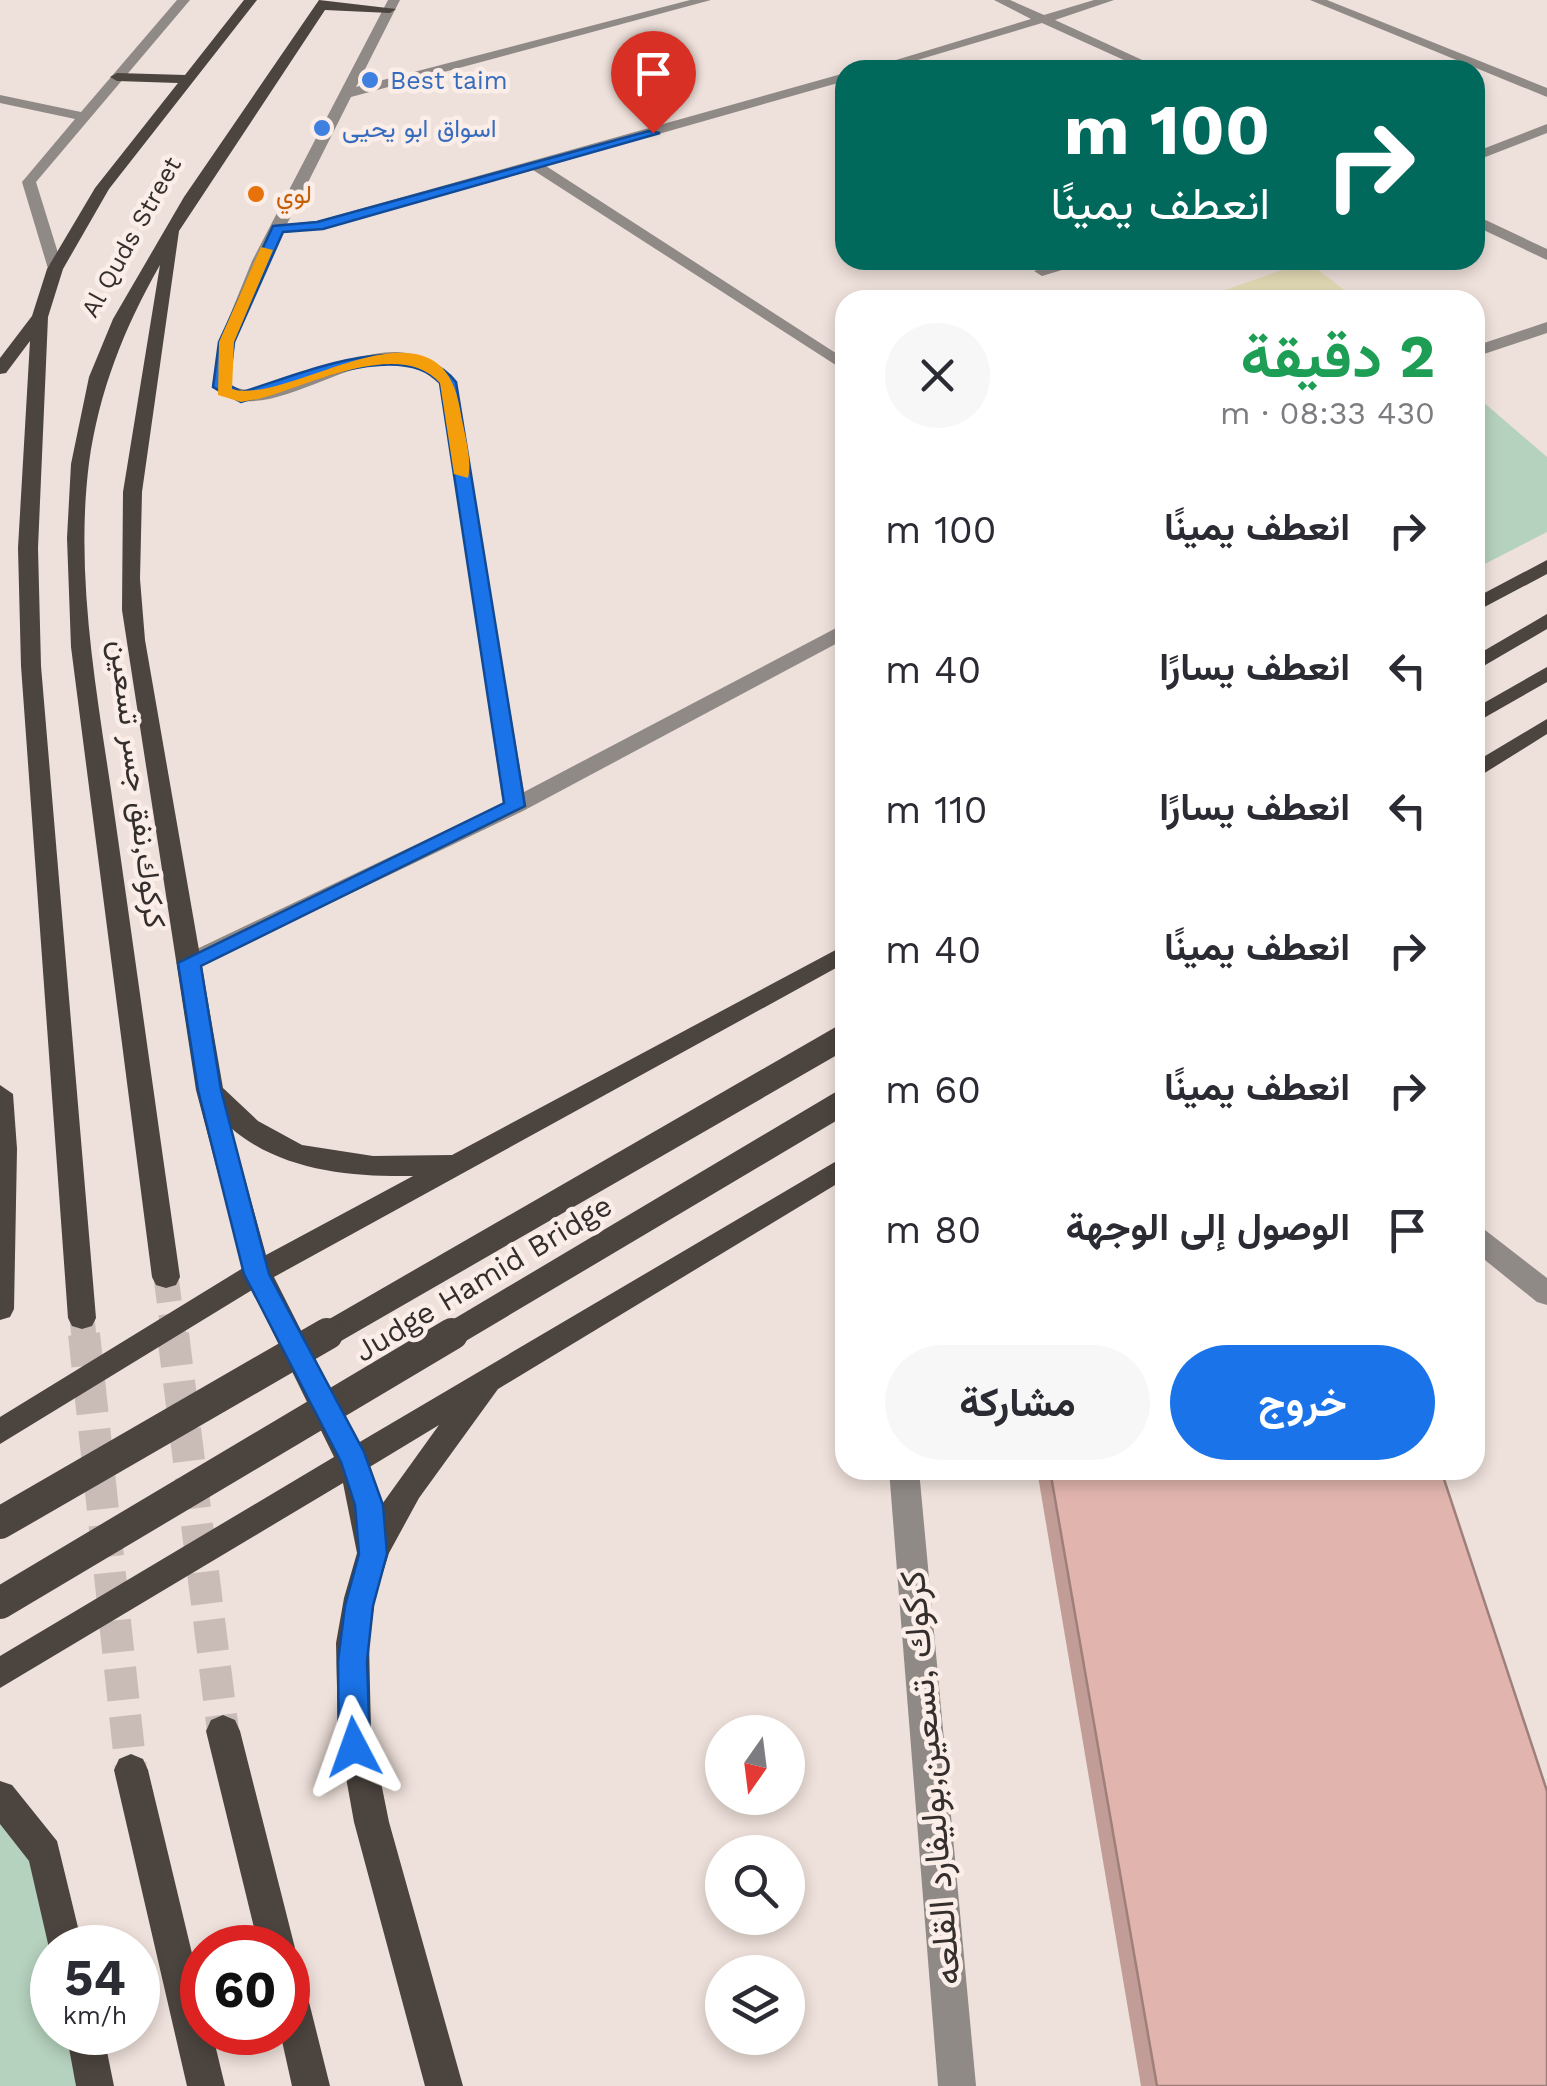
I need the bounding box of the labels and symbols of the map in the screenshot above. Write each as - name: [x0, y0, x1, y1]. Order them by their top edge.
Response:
- pin: [611, 31, 696, 134]
- place label: Best taim: [390, 66, 508, 95]
- marker: Best taim: [359, 69, 381, 91]
- place label: اسواق ابو يحيى: [342, 114, 497, 144]
- marker: اسواق ابو يحيى: [311, 117, 333, 139]
- street label: Al Quds Street: [75, 151, 187, 322]
- place label: لوي: [276, 180, 312, 215]
- marker: لوي: [245, 183, 267, 205]
- street label: كركوك,نفق جسر تسعين: [102, 638, 173, 930]
- street label: Judge Hamid Bridge: [348, 1187, 618, 1369]
- street label: كركوك ,تسعين,بوليفارد القلعه: [891, 1569, 970, 1987]
- position arrow: [302, 1695, 406, 1799]
- north arrow: [705, 1715, 805, 1815]
- speed limit sign: 60: [180, 1925, 310, 2055]

